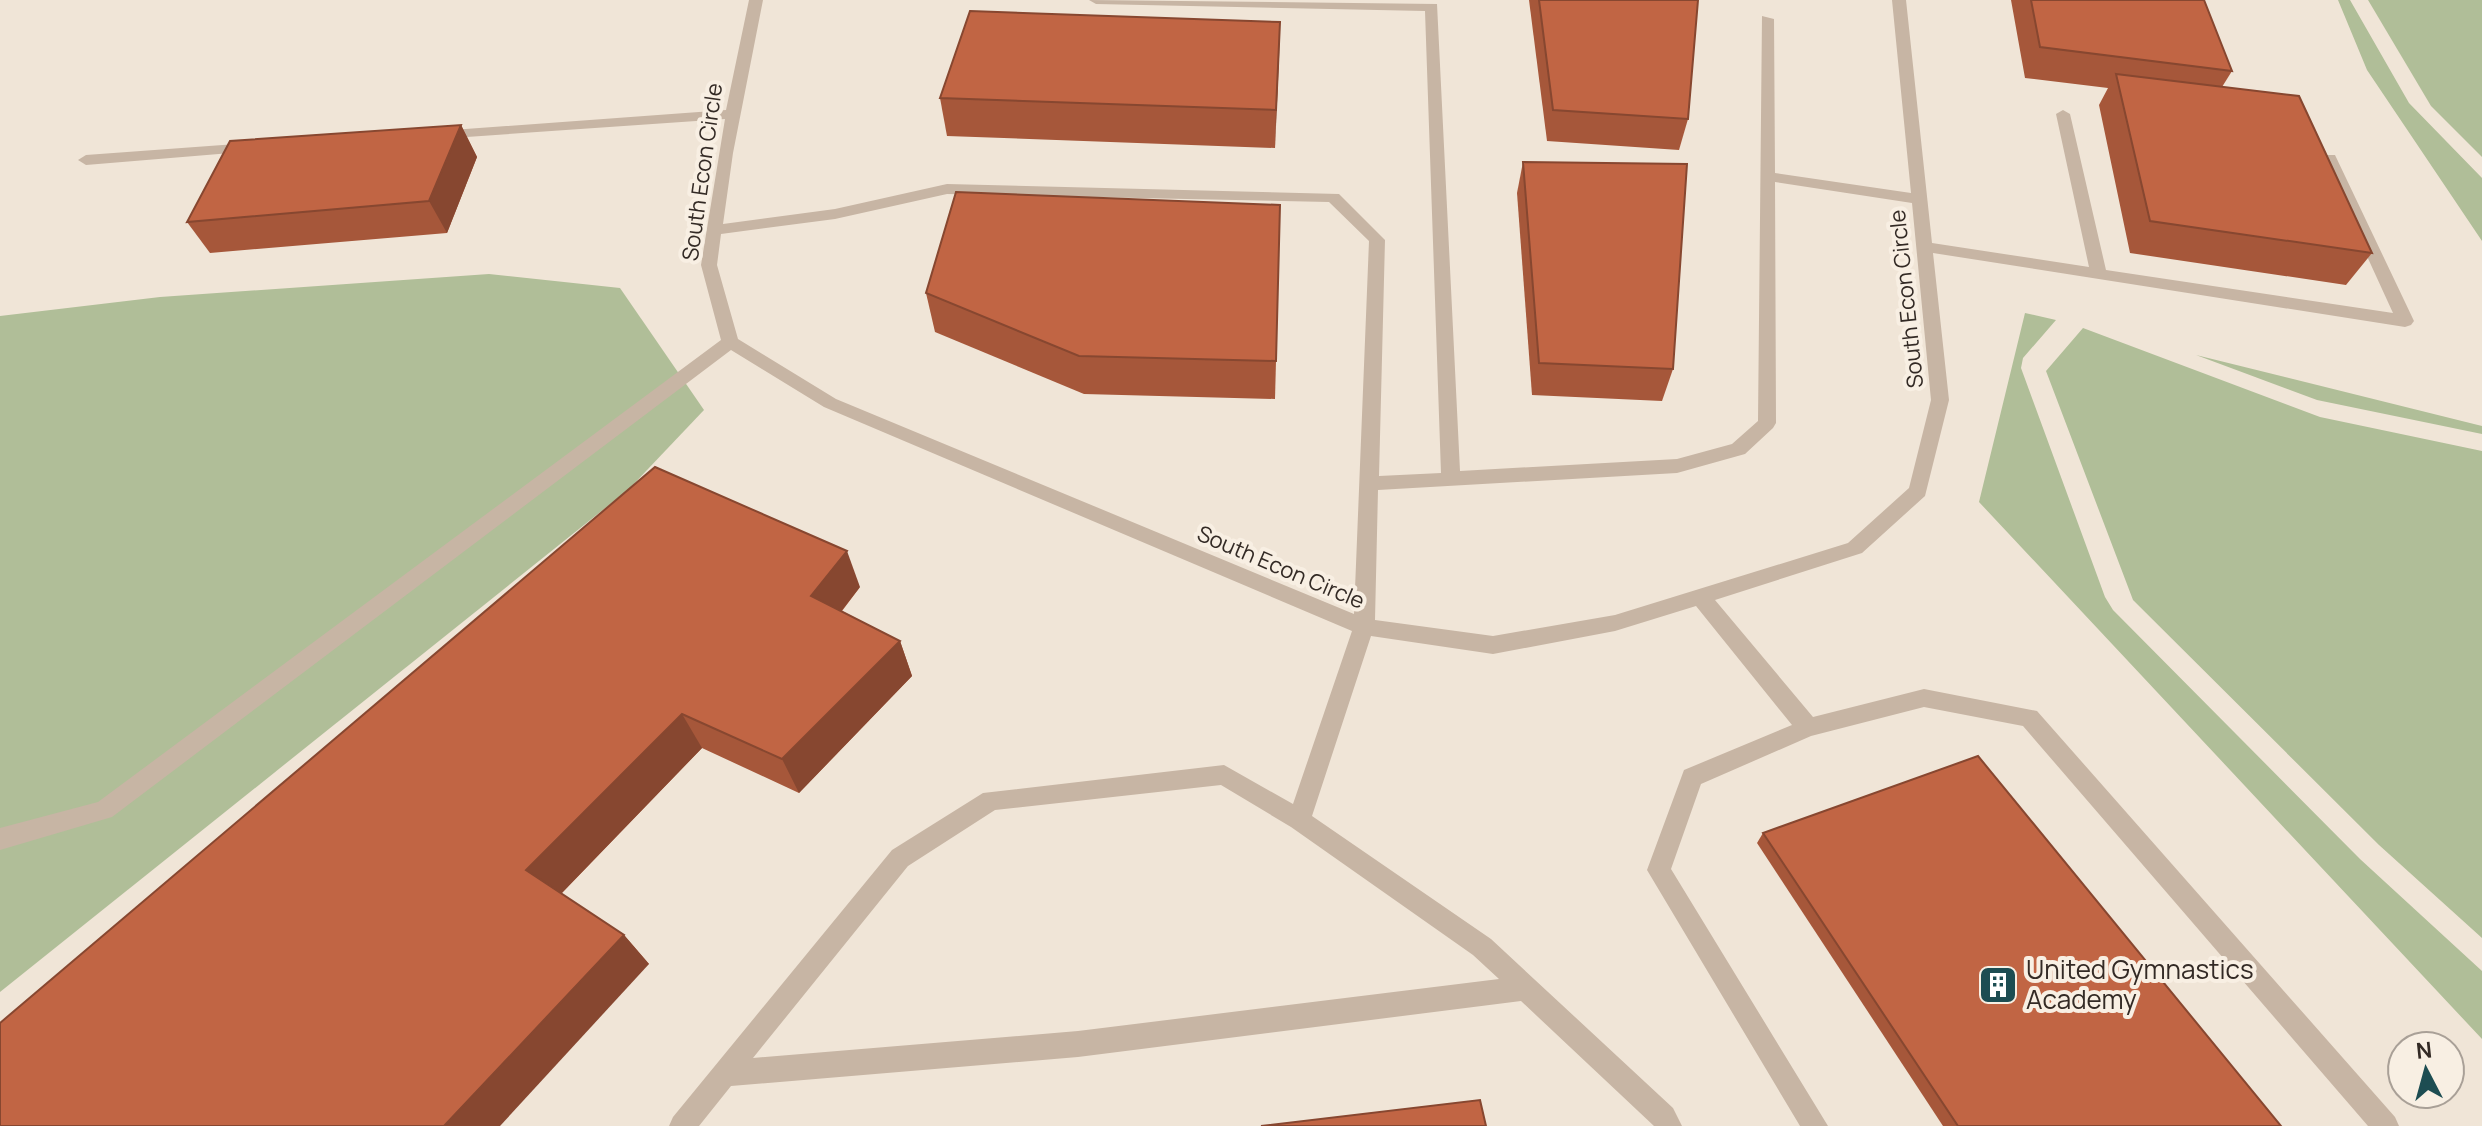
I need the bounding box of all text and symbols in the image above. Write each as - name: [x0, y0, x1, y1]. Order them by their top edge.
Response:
- street label: South Econ Circle: [675, 81, 729, 263]
- street label: South Econ Circle: [1882, 208, 1930, 390]
- street label: South Econ Circle: [1193, 518, 1369, 616]
- place label: United Gymnastics Academy: [2026, 951, 2254, 1017]
- building icon: United Gymnastics Academy: [1977, 964, 2019, 1006]
- north arrow: [2386, 1030, 2466, 1110]
- text: N: [2414, 1034, 2433, 1066]

